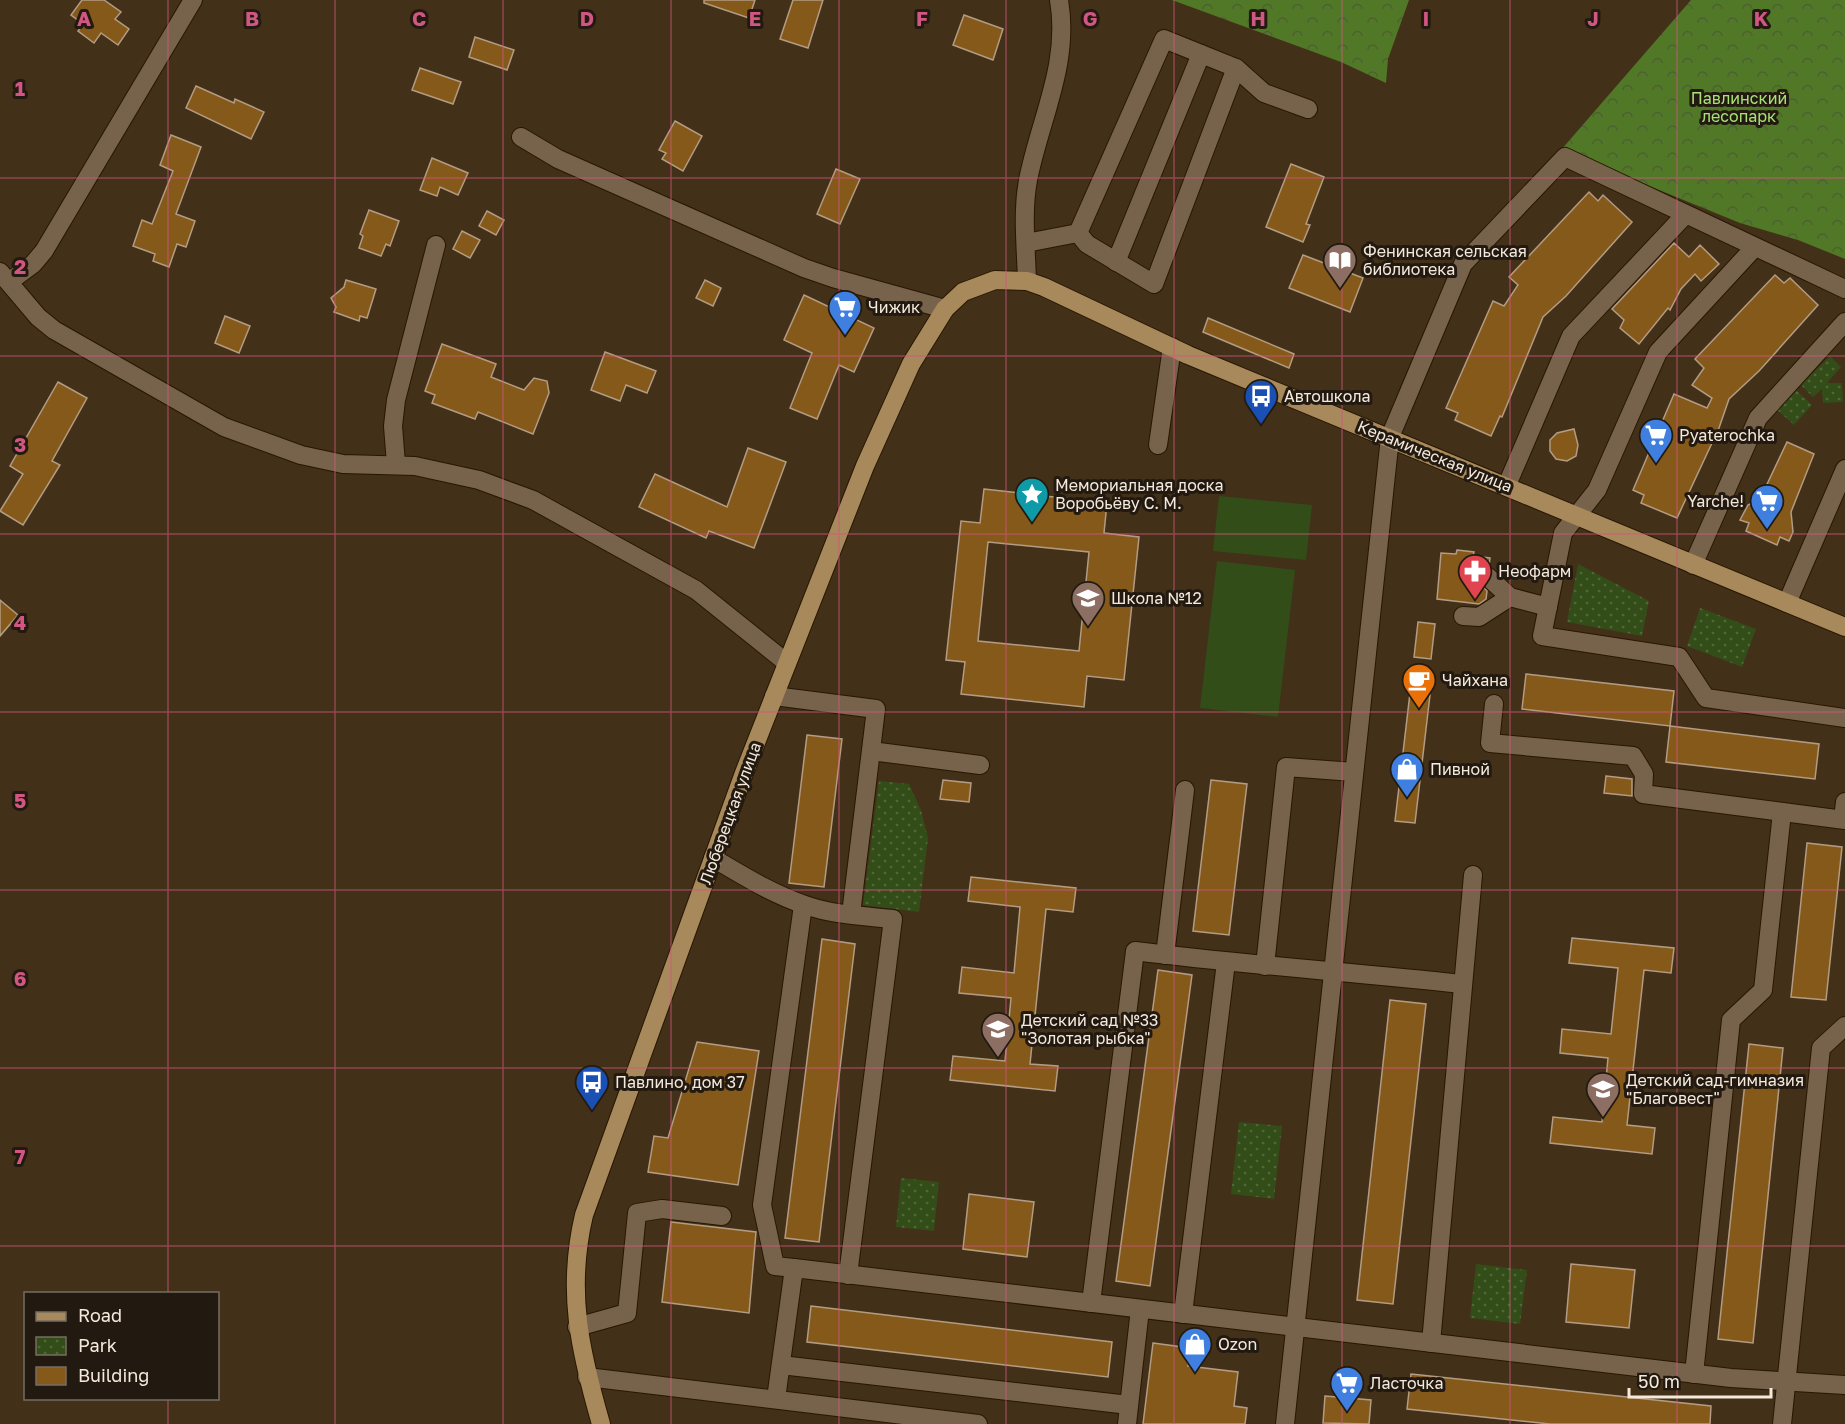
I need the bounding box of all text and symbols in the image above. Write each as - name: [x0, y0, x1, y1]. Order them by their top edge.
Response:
- text: A: [77, 6, 91, 30]
- text: B: [245, 6, 259, 30]
- text: C: [412, 6, 426, 30]
- text: D: [580, 6, 594, 30]
- text: E: [749, 6, 761, 30]
- text: F: [916, 6, 928, 30]
- text: G: [1083, 6, 1097, 30]
- text: H: [1250, 6, 1266, 30]
- text: I: [1423, 6, 1429, 30]
- text: J: [1587, 6, 1599, 30]
- text: K: [1754, 6, 1769, 30]
- text: 1: [15, 76, 25, 100]
- park label: Павлинский лесопарк: [1691, 88, 1787, 126]
- place label: Фенинская сельская библиотека: [1363, 241, 1527, 279]
- library icon: Фенинская сельская библиотека: [1322, 242, 1358, 289]
- text: 2: [14, 254, 26, 278]
- supermarket icon: Чижик: [827, 289, 863, 336]
- place label: Чижик: [868, 297, 920, 317]
- bus stop icon: Автошкола: [1243, 378, 1279, 425]
- place label: Автошкола: [1284, 386, 1371, 406]
- street label: Керамическая улица: [1355, 416, 1515, 496]
- supermarket icon: Pyaterochka: [1638, 417, 1674, 464]
- place label: Pyaterochka: [1679, 425, 1775, 445]
- text: 3: [14, 432, 26, 456]
- place label: Мемориальная доска Воробьёву С. М.: [1055, 475, 1224, 513]
- place icon: Мемориальная доска Воробьёву С. М.: [1014, 476, 1050, 523]
- supermarket icon: Yarche!: [1749, 483, 1785, 530]
- place label: Yarche!: [1687, 491, 1744, 511]
- pharmacy icon: Неофарм: [1457, 553, 1493, 600]
- place label: Неофарм: [1498, 561, 1571, 581]
- school or university icon: Школа №12: [1070, 580, 1106, 627]
- place label: Школа №12: [1111, 588, 1202, 608]
- text: 4: [14, 610, 26, 634]
- cafe icon: Чайхана: [1401, 662, 1437, 709]
- place label: Чайхана: [1442, 670, 1508, 690]
- street label: Люберецкая улица: [695, 739, 765, 887]
- shop icon: Пивной: [1389, 751, 1425, 798]
- place label: Пивной: [1430, 759, 1490, 779]
- text: 5: [14, 788, 26, 812]
- text: 6: [14, 966, 26, 990]
- place label: Детский сад №33 "Золотая рыбка": [1021, 1010, 1158, 1048]
- school or university icon: Детский сад №33 "Золотая рыбка": [980, 1011, 1016, 1058]
- bus stop icon: Павлино, дом 37: [574, 1064, 610, 1111]
- place label: Детский сад-гимназия "Благовест": [1626, 1070, 1804, 1108]
- school or university icon: Детский сад-гимназия "Благовест": [1585, 1071, 1621, 1118]
- place label: Павлино, дом 37: [615, 1072, 745, 1092]
- text: 7: [15, 1144, 26, 1168]
- legend: [24, 1292, 219, 1400]
- text: Road: [78, 1304, 122, 1326]
- shop icon: Ozon: [1177, 1326, 1213, 1373]
- text: Park: [78, 1334, 117, 1356]
- place label: Ozon: [1218, 1334, 1257, 1354]
- scale bar: [1629, 1361, 1772, 1399]
- text: Building: [78, 1364, 149, 1386]
- supermarket icon: Ласточка: [1329, 1365, 1365, 1412]
- text: 50 m: [1638, 1370, 1680, 1392]
- place label: Ласточка: [1370, 1373, 1443, 1393]

